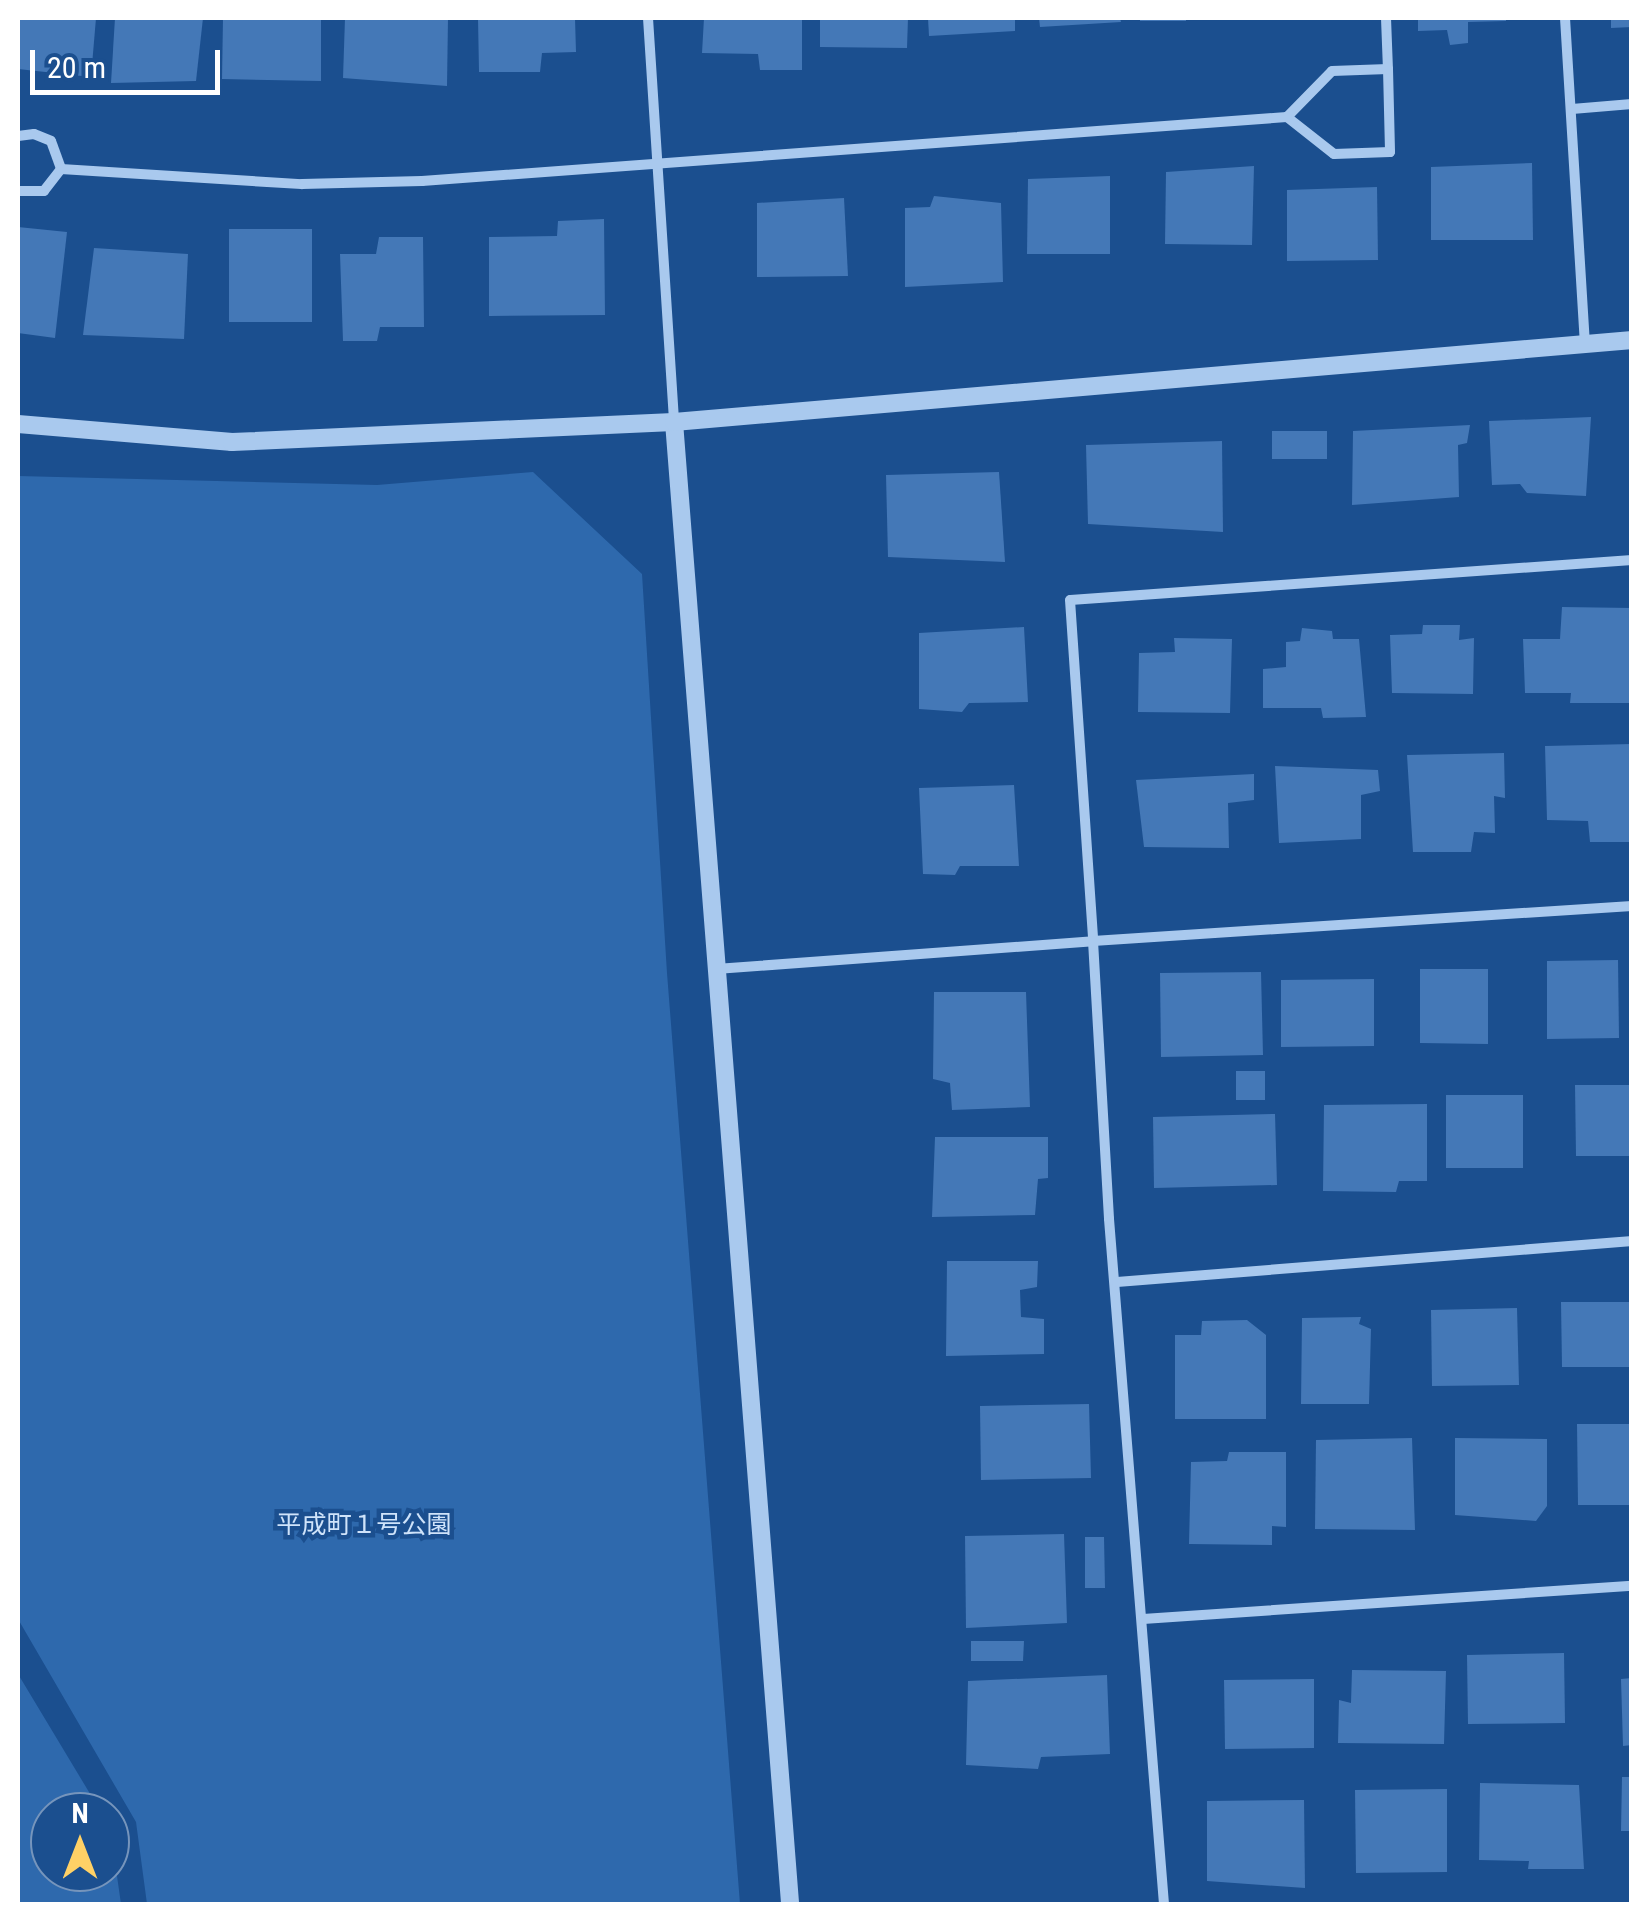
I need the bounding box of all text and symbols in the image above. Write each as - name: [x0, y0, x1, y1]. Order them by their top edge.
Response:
- scale bar: [35, 30, 225, 92]
- text: 20 m: [47, 50, 106, 85]
- park label: 平成町１号公園: [277, 1510, 451, 1540]
- north arrow: [30, 1792, 130, 1892]
- text: N: [71, 1797, 89, 1830]

